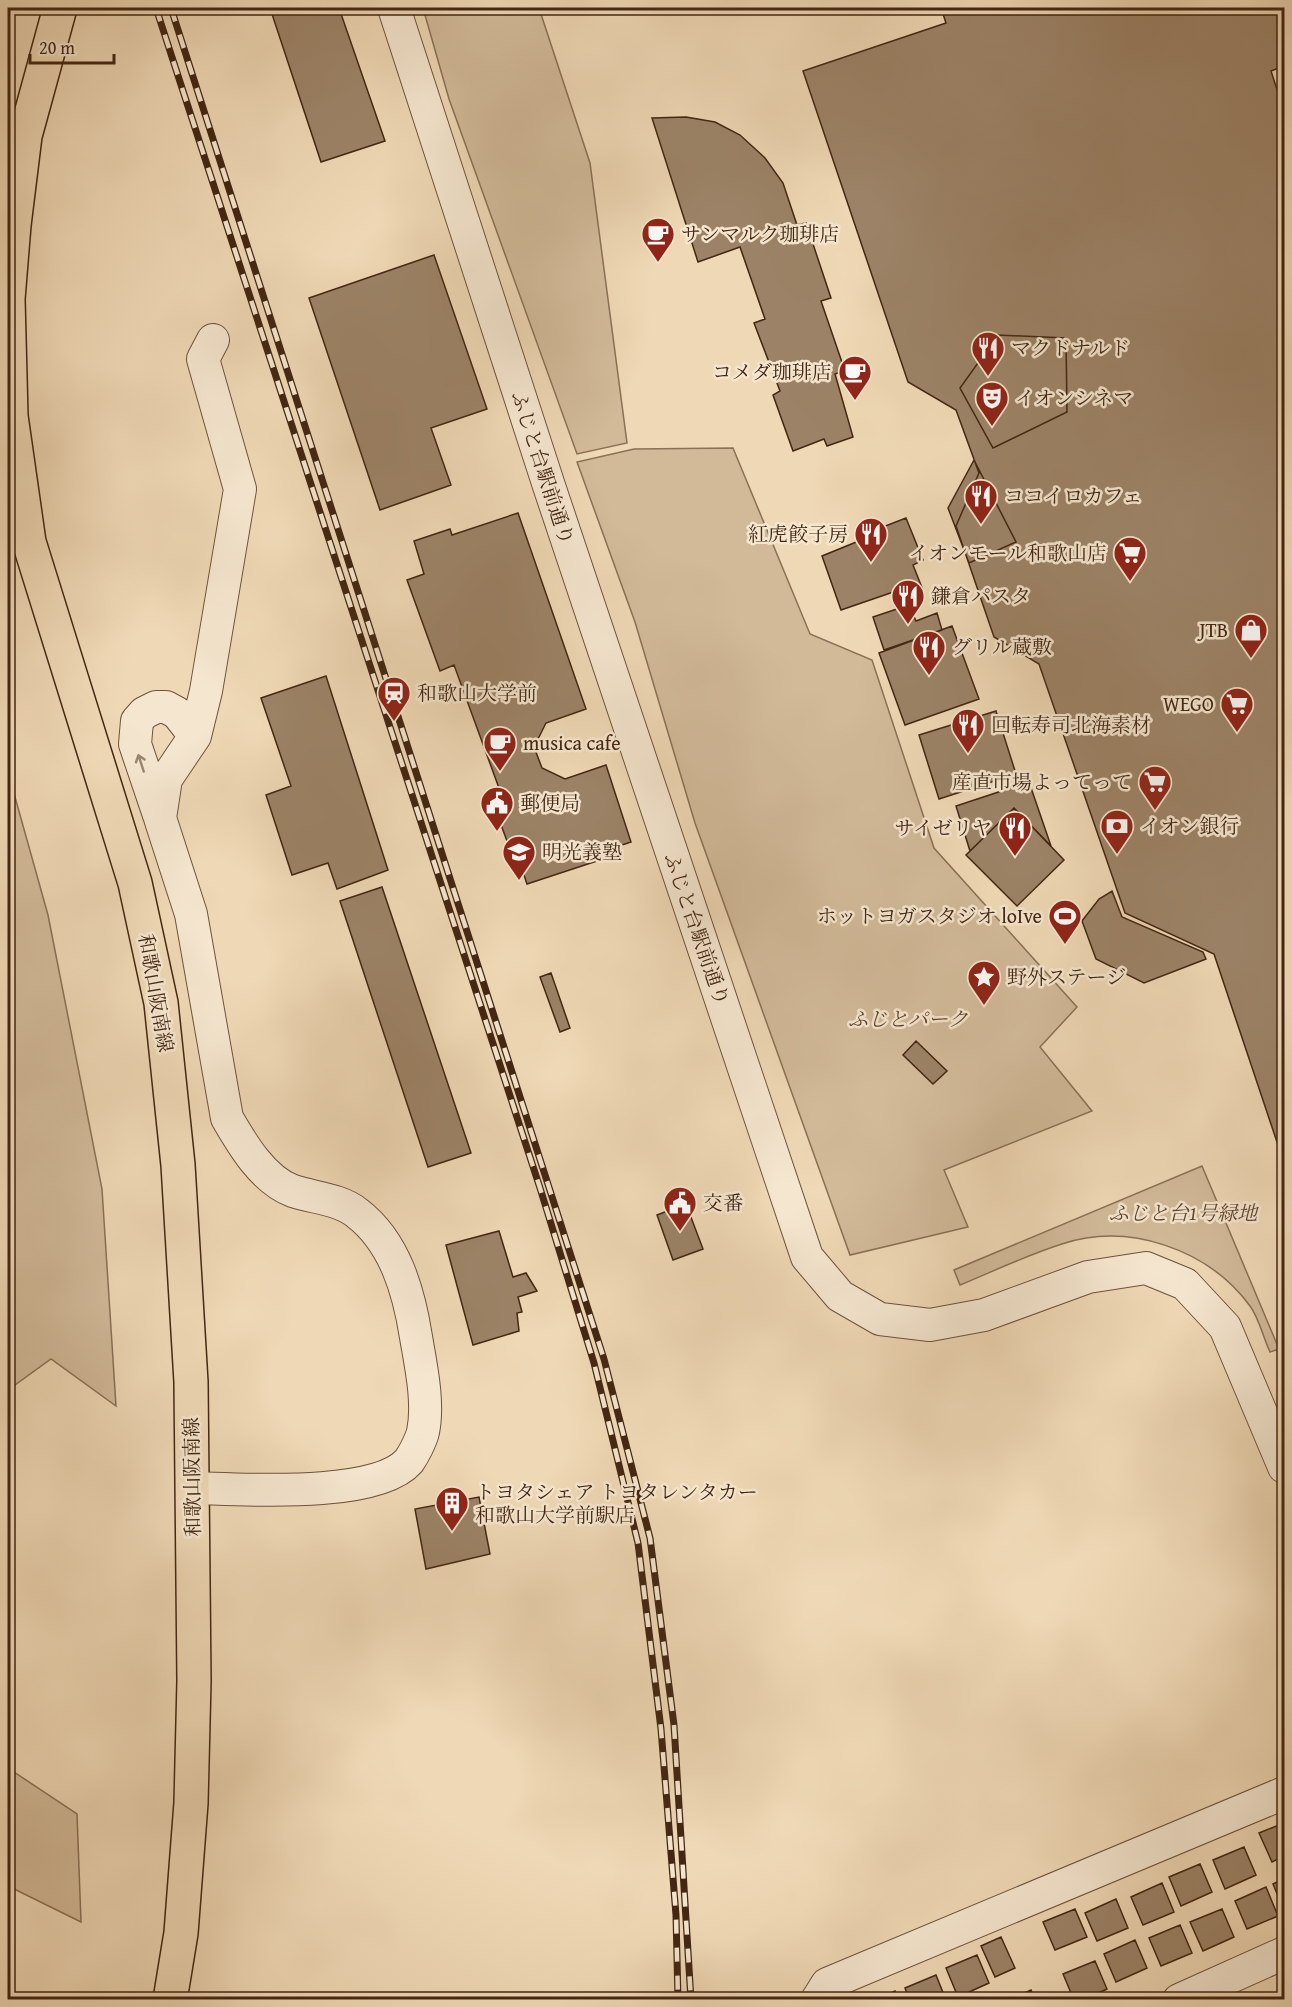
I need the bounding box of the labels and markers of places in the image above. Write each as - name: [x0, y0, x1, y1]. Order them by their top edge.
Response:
- cafe icon: サンマルク珈琲店: [640, 216, 676, 263]
- place label: サンマルク珈琲店: [681, 219, 840, 248]
- restaurant icon: マクドナルド: [970, 330, 1006, 377]
- place label: マクドナルド: [1011, 333, 1130, 362]
- cafe icon: コメダ珈琲店: [837, 354, 873, 401]
- place label: コメダ珈琲店: [712, 357, 832, 386]
- theatre icon: イオンシネマ: [974, 380, 1010, 427]
- place label: イオンシネマ: [1015, 383, 1133, 412]
- restaurant icon: ココイロカフェ: [963, 478, 999, 525]
- place label: ココイロカフェ: [1004, 481, 1142, 510]
- restaurant icon: 紅虎餃子房: [853, 516, 889, 563]
- place label: 紅虎餃子房: [748, 519, 848, 548]
- supermarket icon: イオンモール和歌山店: [1112, 535, 1148, 582]
- place label: イオンモール和歌山店: [909, 538, 1107, 567]
- restaurant icon: 鎌倉パスタ: [890, 578, 926, 625]
- place label: 鎌倉パスタ: [931, 581, 1031, 610]
- shop icon: JTB: [1233, 612, 1269, 659]
- place label: JTB: [1196, 615, 1228, 644]
- restaurant icon: グリル蔵敷: [911, 629, 947, 676]
- place label: グリル蔵敷: [952, 632, 1052, 661]
- station icon: 和歌山大学前: [376, 675, 412, 722]
- place label: 和歌山大学前: [417, 678, 537, 707]
- supermarket icon: WEGO: [1219, 686, 1255, 733]
- place label: WEGO: [1163, 689, 1214, 718]
- restaurant icon: 回転寿司北海素材: [950, 707, 986, 754]
- place label: 回転寿司北海素材: [991, 710, 1151, 739]
- cafe icon: musica cafe: [482, 725, 518, 772]
- place label: musica cafe: [523, 728, 621, 757]
- supermarket icon: 産直市場よってって: [1137, 764, 1173, 811]
- place label: 産直市場よってって: [952, 767, 1132, 796]
- public building icon: 郵便局: [479, 785, 515, 832]
- place label: 郵便局: [520, 788, 580, 817]
- bank icon: イオン銀行: [1099, 808, 1135, 855]
- restaurant icon: サイゼリヤ: [997, 810, 1033, 857]
- place label: イオン銀行: [1140, 811, 1239, 840]
- place label: サイゼリヤ: [894, 813, 992, 842]
- school or university icon: 明光義塾: [501, 834, 537, 881]
- place label: 明光義塾: [542, 837, 622, 866]
- sports icon: ホットヨガスタジオ loIve: [1047, 898, 1083, 945]
- place label: ホットヨガスタジオ loIve: [817, 901, 1042, 930]
- place icon: 野外ステージ: [966, 959, 1002, 1006]
- place label: 野外ステージ: [1007, 962, 1126, 991]
- public building icon: 交番: [662, 1185, 698, 1232]
- place label: 交番: [703, 1188, 743, 1217]
- place label: トヨタシェア トヨタレンタカー 和歌山大学前駅店: [475, 1477, 758, 1529]
- building icon: トヨタシェア トヨタレンタカー 和歌山大学前駅店: [434, 1485, 470, 1532]

